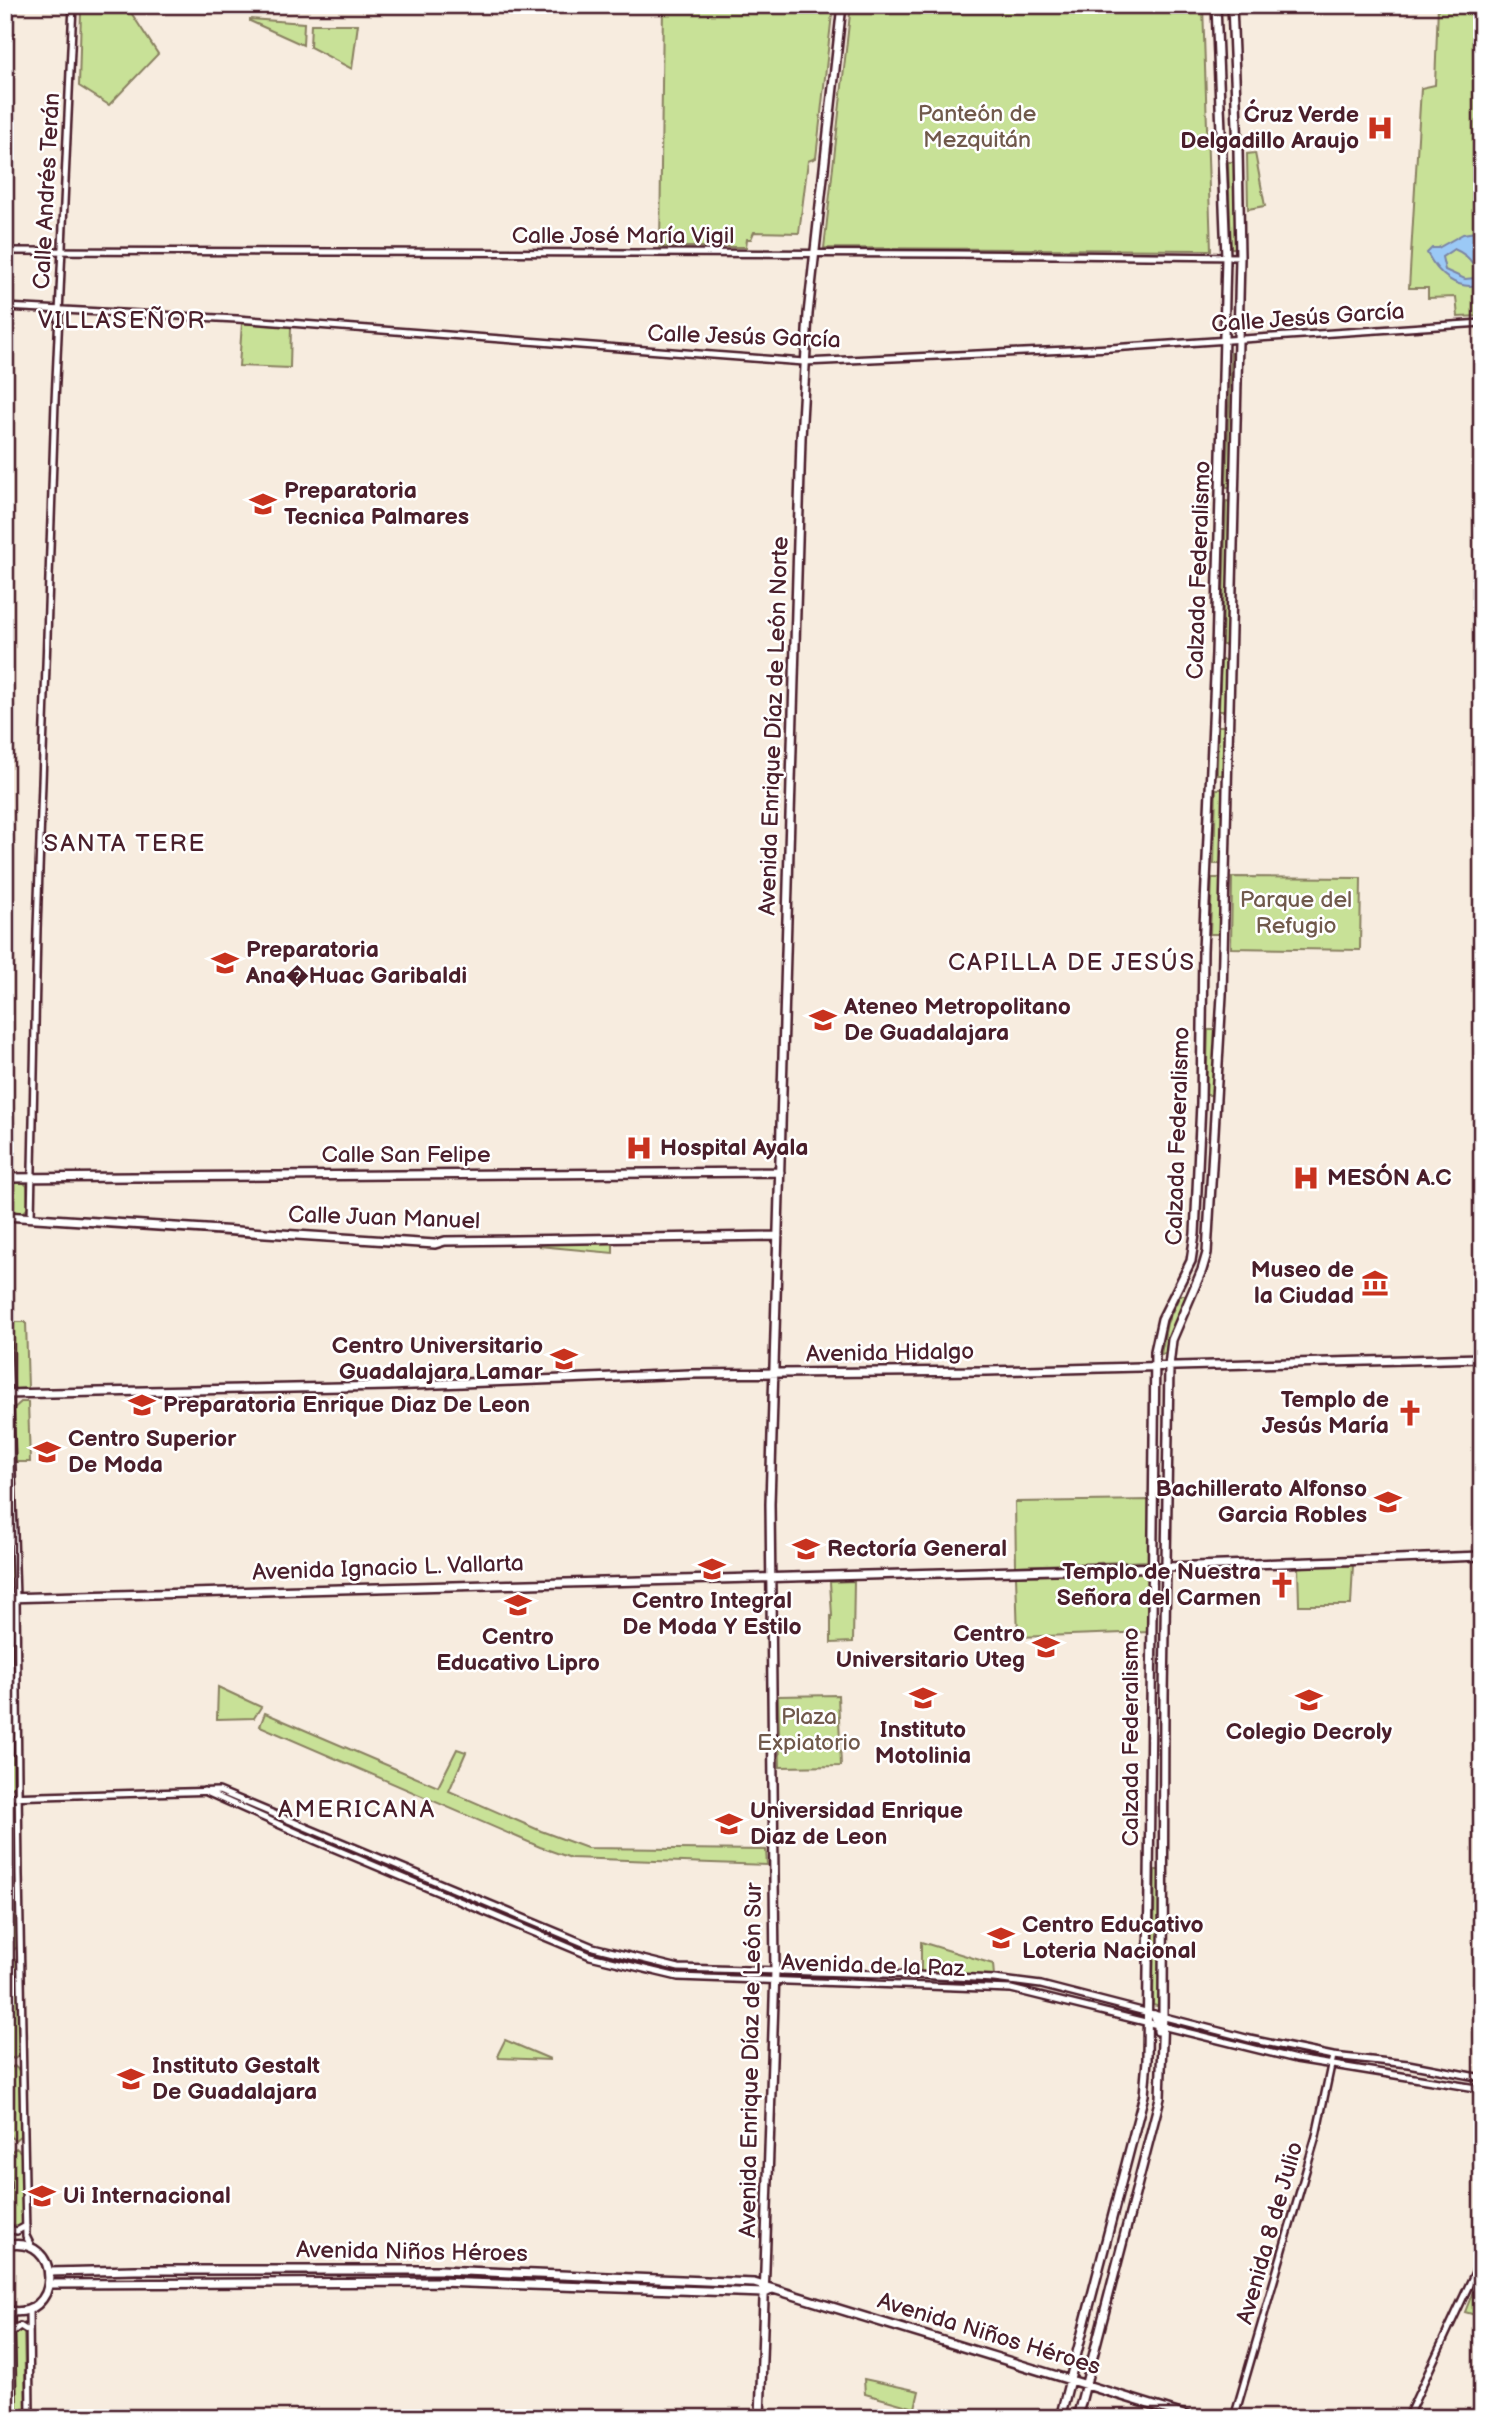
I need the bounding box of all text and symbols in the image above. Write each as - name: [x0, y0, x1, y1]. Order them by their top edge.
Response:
- street label: Calle Andrés Terán: [28, 92, 66, 290]
- place label: Ćruz Verde Delgadillo Araujo: [1180, 99, 1359, 155]
- park label: Panteón de Mezquitán: [918, 100, 1036, 154]
- hospital icon: Ćruz Verde Delgadillo Araujo: [1365, 113, 1395, 143]
- street label: Calle José María Vigil: [512, 222, 734, 250]
- street label: Calle Jesús García: [1210, 297, 1406, 339]
- district label: VILLASEÑOR: [38, 306, 206, 335]
- street label: Calle Jesús García: [647, 320, 841, 354]
- street label: Calzada Federalismo: [1181, 460, 1217, 680]
- place label: Preparatoria Tecnica Palmares: [284, 477, 469, 531]
- school or university icon: Preparatoria Tecnica Palmares: [248, 489, 278, 519]
- street label: Avenida Enrique Díaz de León Norte: [753, 536, 795, 916]
- district label: SANTA TERE: [44, 829, 206, 858]
- park label: Parque del Refugio: [1240, 886, 1352, 940]
- place label: Preparatoria Ana�Huac Garibaldi: [245, 936, 467, 990]
- district label: CAPILLA DE JESÚS: [948, 947, 1196, 977]
- school or university icon: Preparatoria Ana�Huac Garibaldi: [210, 948, 240, 978]
- place label: Ateneo Metropolitano De Guadalajara: [843, 993, 1071, 1047]
- school or university icon: Ateneo Metropolitano De Guadalajara: [808, 1005, 838, 1035]
- street label: Calzada Federalismo: [1160, 1026, 1196, 1246]
- hospital icon: Hospital Ayala: [624, 1133, 654, 1163]
- place label: Hospital Ayala: [660, 1134, 809, 1162]
- street label: Calle San Felipe: [321, 1141, 491, 1169]
- hospital icon: MESÓN A.C: [1291, 1163, 1321, 1193]
- place label: MESÓN A.C: [1327, 1163, 1452, 1192]
- street label: Calle Juan Manuel: [287, 1201, 481, 1235]
- place label: Museo de la Ciudad: [1251, 1256, 1354, 1310]
- museum icon: Museo de la Ciudad: [1360, 1268, 1390, 1298]
- place label: Centro Universitario Guadalajara Lamar: [332, 1332, 544, 1386]
- street label: Avenida Hidalgo: [806, 1338, 974, 1368]
- school or university icon: Centro Universitario Guadalajara Lamar: [549, 1344, 579, 1374]
- place label: Templo de Jesús María: [1262, 1386, 1389, 1440]
- school or university icon: Preparatoria Enrique Diaz De Leon: [127, 1390, 157, 1420]
- place label: Preparatoria Enrique Diaz De Leon: [163, 1391, 530, 1419]
- church icon: Templo de Jesús María: [1395, 1398, 1425, 1428]
- place label: Centro Superior De Moda: [68, 1425, 237, 1479]
- school or university icon: Centro Superior De Moda: [32, 1437, 62, 1467]
- place label: Bachillerato Alfonso Garcia Robles: [1155, 1475, 1367, 1529]
- school or university icon: Bachillerato Alfonso Garcia Robles: [1373, 1487, 1403, 1517]
- school or university icon: Rectoría General: [791, 1534, 821, 1564]
- place label: Rectoría General: [827, 1535, 1007, 1563]
- street label: Avenida Ignacio L. Vallarta: [252, 1549, 524, 1587]
- school or university icon: Centro Integral De Moda Y Estilo: [697, 1554, 727, 1584]
- place label: Templo de Nuestra Señora del Carmen: [1057, 1558, 1261, 1612]
- church icon: Templo de Nuestra Señora del Carmen: [1267, 1570, 1297, 1600]
- place label: Centro Integral De Moda Y Estilo: [622, 1587, 802, 1641]
- school or university icon: Centro Educativo Lipro: [503, 1590, 533, 1620]
- place label: Centro Universitario Uteg: [836, 1620, 1025, 1674]
- place label: Centro Educativo Lipro: [436, 1623, 600, 1677]
- street label: Calzada Federalismo: [1117, 1628, 1145, 1846]
- school or university icon: Centro Universitario Uteg: [1031, 1632, 1061, 1662]
- school or university icon: Instituto Motolinia: [908, 1683, 938, 1713]
- school or university icon: Colegio Decroly: [1294, 1685, 1324, 1715]
- park label: Plaza Expiatorio: [757, 1703, 861, 1757]
- place label: Instituto Motolinia: [875, 1716, 971, 1770]
- place label: Colegio Decroly: [1226, 1718, 1393, 1746]
- district label: AMERICANA: [278, 1795, 436, 1824]
- place label: Universidad Enrique Diaz de Leon: [750, 1797, 963, 1851]
- school or university icon: Universidad Enrique Diaz de Leon: [714, 1809, 744, 1839]
- street label: Avenida Enrique Díaz de León Sur: [734, 1882, 768, 2238]
- place label: Centro Educativo Loteria Nacional: [1022, 1911, 1204, 1965]
- school or university icon: Centro Educativo Loteria Nacional: [986, 1923, 1016, 1953]
- street label: Avenida de la Paz: [781, 1949, 966, 1983]
- place label: Instituto Gestalt De Guadalajara: [152, 2052, 320, 2106]
- school or university icon: Instituto Gestalt De Guadalajara: [116, 2064, 146, 2094]
- street label: Avenida 8 de Julio: [1231, 2139, 1309, 2327]
- school or university icon: Ui Internacional: [27, 2181, 57, 2211]
- place label: Ui Internacional: [63, 2182, 231, 2210]
- street label: Avenida Niños Héroes: [296, 2236, 528, 2268]
- street label: Avenida Niños Héroes: [874, 2287, 1104, 2381]

